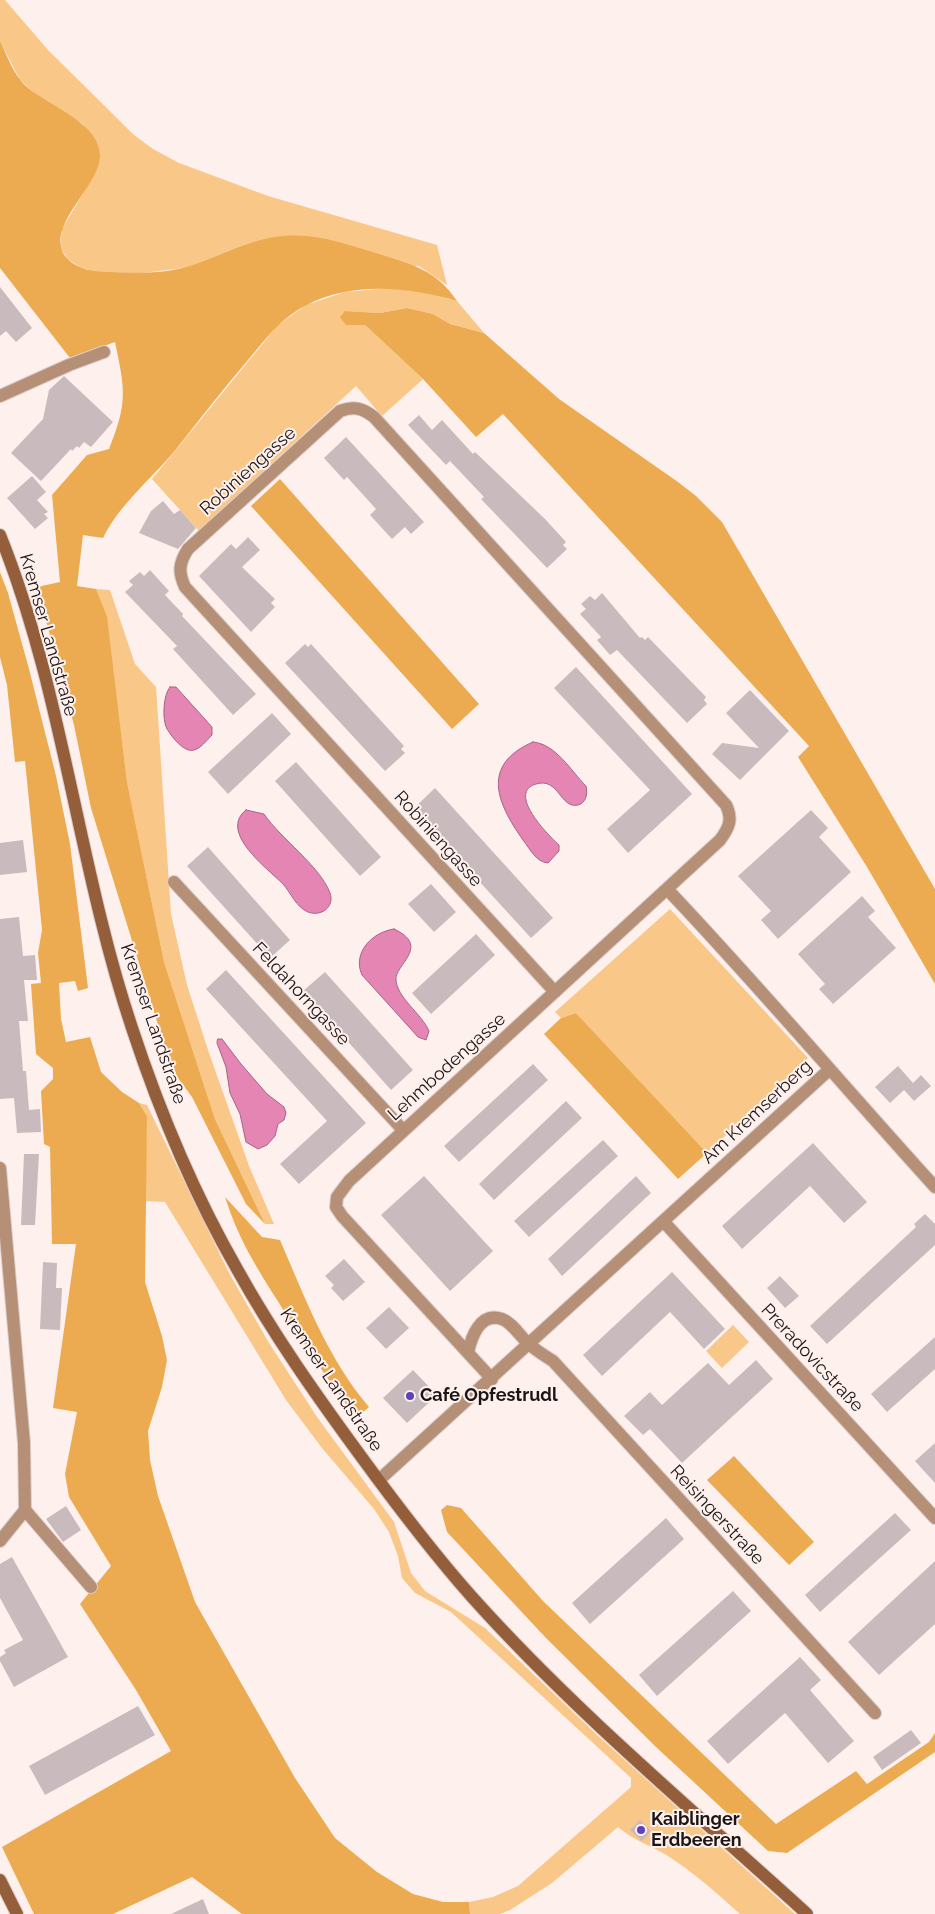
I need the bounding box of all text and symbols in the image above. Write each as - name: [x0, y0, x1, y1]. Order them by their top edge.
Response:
- street label: Robiniengasse: [196, 422, 300, 520]
- street label: Kremser Landstraße: [14, 551, 82, 719]
- street label: Robiniengasse: [389, 787, 487, 891]
- street label: Feldahorngasse: [248, 938, 354, 1050]
- street label: Kremser Landstraße: [115, 941, 191, 1107]
- street label: Lehmbodengasse: [384, 1009, 510, 1125]
- street label: Am Kremserberg: [698, 1056, 816, 1168]
- street label: Preradovicstraße: [756, 1299, 868, 1417]
- street label: Kremser Landstraße: [275, 1304, 387, 1456]
- place label: Café Opfestrudl: [420, 1385, 558, 1407]
- marker: Café Opfestrudl: [404, 1390, 416, 1402]
- street label: Reisingerstraße: [665, 1461, 769, 1569]
- place label: Kaiblinger Erdbeeren: [651, 1809, 742, 1852]
- marker: Kaiblinger Erdbeeren: [635, 1824, 647, 1836]

